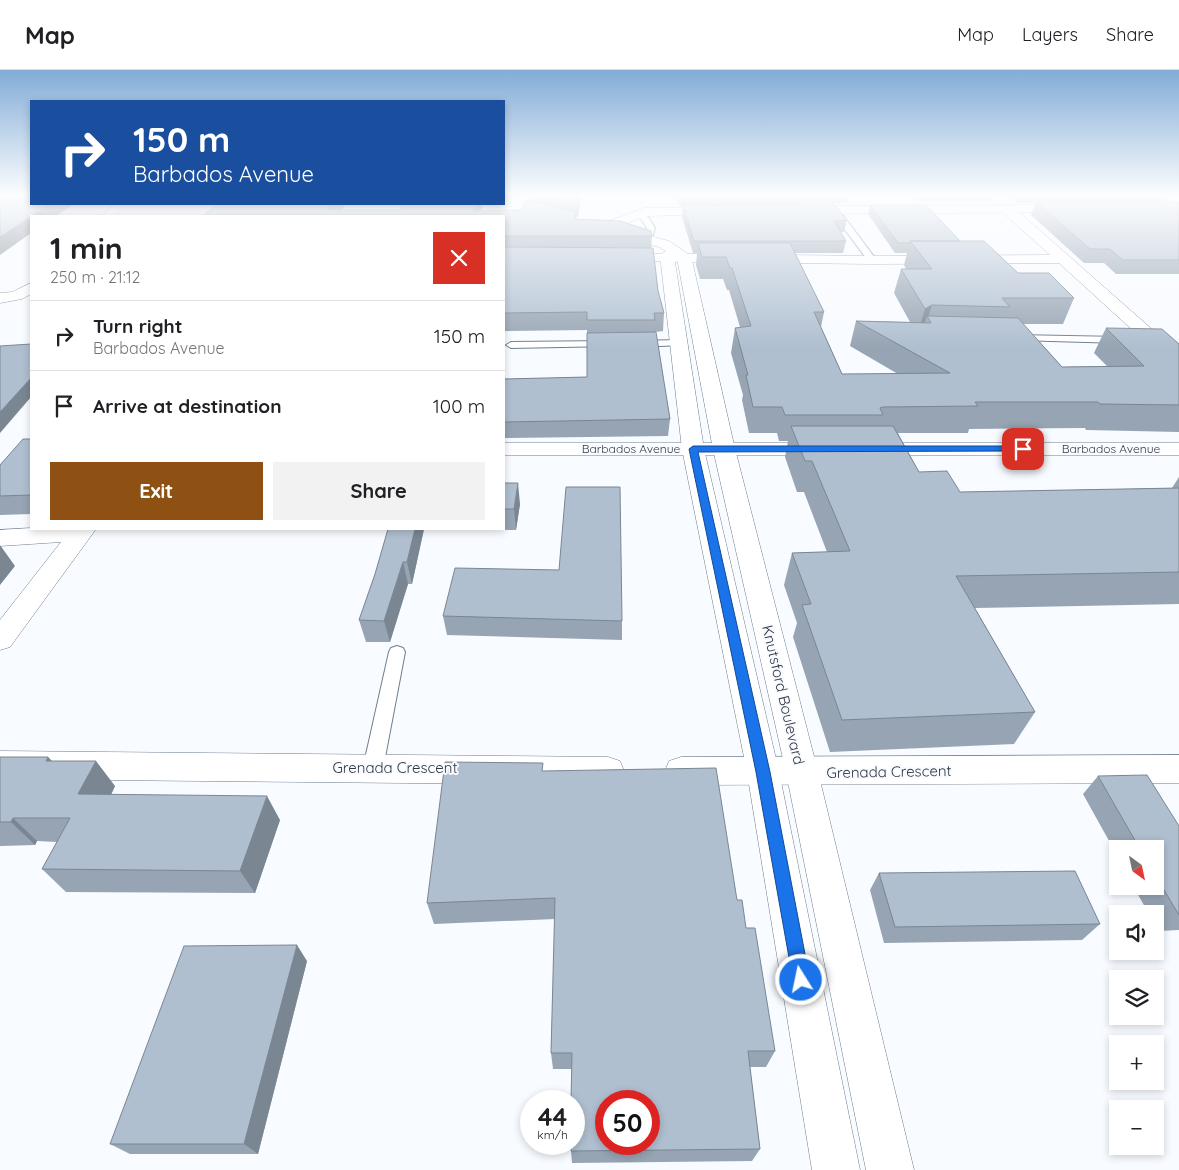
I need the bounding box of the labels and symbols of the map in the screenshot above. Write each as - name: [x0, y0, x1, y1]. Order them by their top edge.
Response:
- pin: [1002, 428, 1044, 470]
- street label: Barbados Avenue: [582, 441, 681, 456]
- street label: Barbados Avenue: [1062, 441, 1161, 456]
- street label: Knutsford Boulevard: [758, 623, 809, 767]
- street label: Grenada Crescent: [332, 758, 458, 777]
- street label: Grenada Crescent: [826, 761, 952, 782]
- north arrow: [1109, 840, 1164, 895]
- position arrow: [774, 953, 826, 1005]
- speed limit sign: 50: [595, 1090, 660, 1155]

